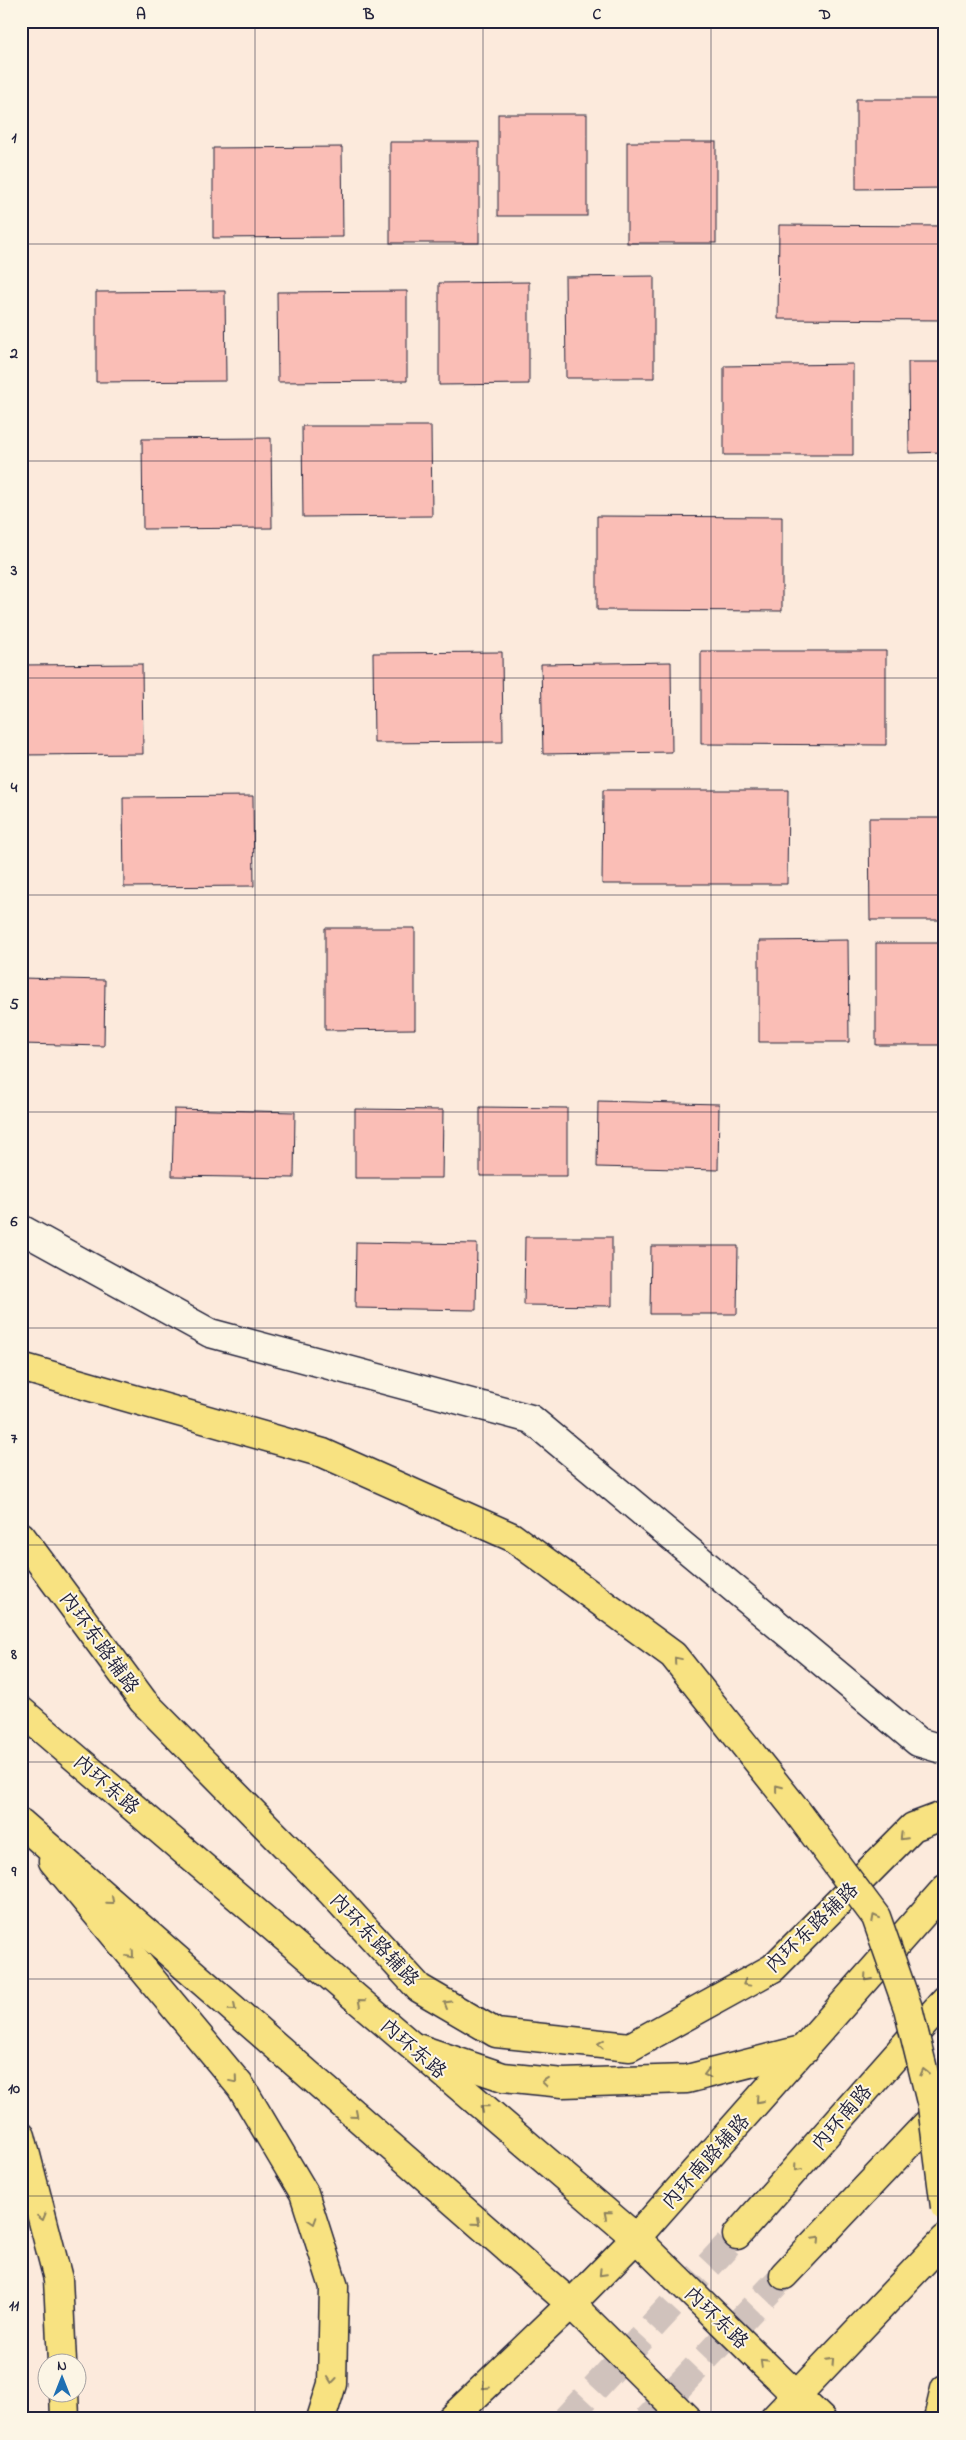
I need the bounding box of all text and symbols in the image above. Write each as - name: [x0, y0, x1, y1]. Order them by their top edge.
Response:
- text: A: [136, 3, 146, 27]
- text: B: [363, 3, 375, 27]
- text: C: [593, 3, 602, 27]
- text: D: [818, 3, 831, 27]
- text: 1: [11, 126, 17, 150]
- text: 2: [9, 342, 18, 366]
- text: 3: [10, 559, 18, 583]
- text: 4: [10, 776, 18, 800]
- text: 5: [9, 993, 19, 1017]
- text: 6: [9, 1210, 18, 1234]
- text: 7: [11, 1427, 18, 1451]
- street label: 内环东路辅路: [51, 1586, 146, 1701]
- text: 8: [10, 1643, 17, 1667]
- one-way arrow: [675, 1657, 683, 1666]
- street label: 内环东路: [66, 1749, 146, 1824]
- one-way arrow: [775, 1784, 784, 1793]
- one-way arrow: [899, 1831, 908, 1840]
- text: 9: [11, 1860, 17, 1884]
- street label: 内环东路辅路: [760, 1876, 867, 1981]
- street label: 内环东路辅路: [322, 1887, 425, 1995]
- one-way arrow: [105, 1895, 114, 1904]
- one-way arrow: [871, 1914, 881, 1923]
- one-way arrow: [125, 1949, 133, 1958]
- one-way arrow: [864, 1973, 873, 1982]
- one-way arrow: [743, 1977, 752, 1987]
- one-way arrow: [357, 1998, 366, 2007]
- one-way arrow: [443, 2000, 452, 2010]
- one-way arrow: [227, 2002, 236, 2011]
- street label: 内环东路: [373, 2013, 453, 2088]
- one-way arrow: [596, 2039, 604, 2050]
- one-way arrow: [919, 2068, 930, 2077]
- one-way arrow: [703, 2069, 711, 2079]
- one-way arrow: [229, 2074, 237, 2083]
- one-way arrow: [541, 2076, 549, 2087]
- text: 10: [8, 2077, 20, 2101]
- street label: 内环南路: [806, 2078, 881, 2158]
- one-way arrow: [756, 2095, 765, 2104]
- one-way arrow: [481, 2105, 490, 2113]
- street label: 内环南路辅路: [656, 2108, 758, 2217]
- one-way arrow: [350, 2109, 359, 2118]
- one-way arrow: [794, 2162, 803, 2171]
- one-way arrow: [604, 2210, 613, 2219]
- one-way arrow: [37, 2213, 47, 2221]
- one-way arrow: [472, 2216, 481, 2225]
- one-way arrow: [307, 2217, 317, 2225]
- one-way arrow: [811, 2236, 820, 2245]
- one-way arrow: [599, 2267, 608, 2276]
- street label: 内环东路: [676, 2281, 755, 2358]
- text: 11: [9, 2294, 20, 2318]
- north arrow: [38, 2352, 88, 2402]
- text: N: [57, 2356, 67, 2377]
- one-way arrow: [825, 2357, 834, 2366]
- one-way arrow: [759, 2359, 768, 2368]
- one-way arrow: [326, 2377, 337, 2385]
- one-way arrow: [482, 2380, 491, 2389]

